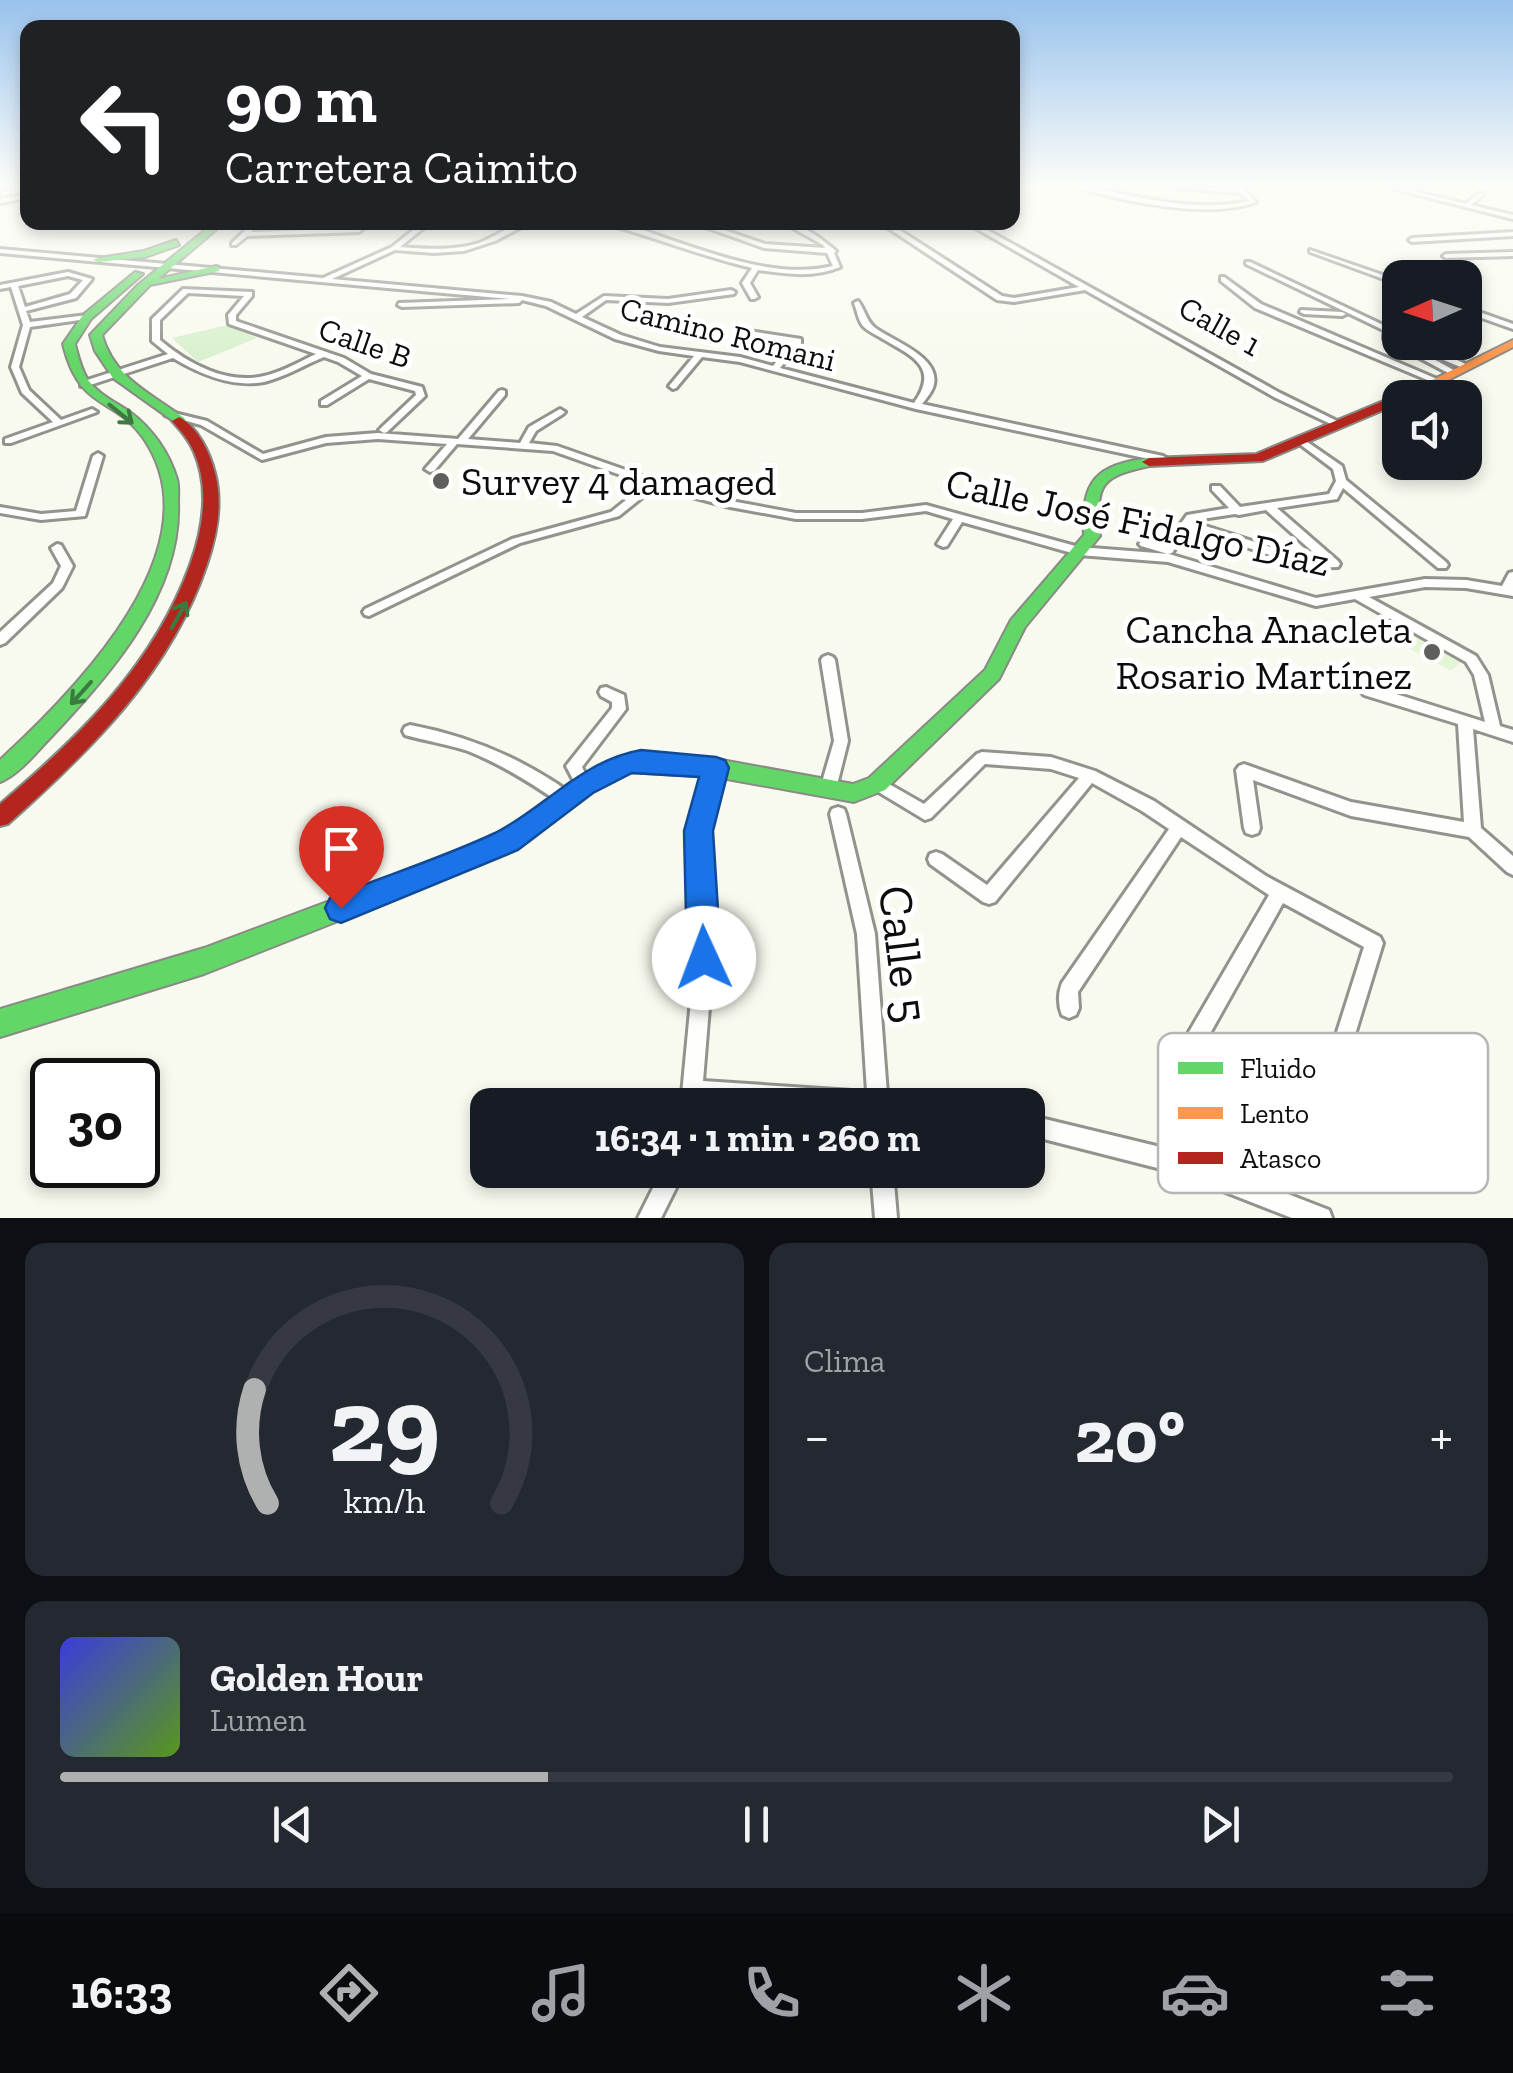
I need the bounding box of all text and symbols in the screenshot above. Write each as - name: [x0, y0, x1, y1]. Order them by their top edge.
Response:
- text: 90 m: [225, 56, 377, 140]
- icon: left: [60, 60, 190, 190]
- text: Carretera Caimito: [225, 141, 578, 195]
- north arrow: [1382, 260, 1482, 360]
- map controls: [1382, 260, 1482, 480]
- street label: Calle 1: [1172, 288, 1268, 364]
- street label: Camino Romani: [616, 289, 840, 379]
- street label: Calle B: [314, 310, 416, 376]
- button: sound: [1382, 380, 1482, 480]
- one-way arrow: [107, 402, 133, 424]
- place label: Survey 4 damaged: [461, 457, 776, 505]
- street label: Calle José Fidalgo Díaz: [942, 458, 1334, 586]
- marker: Survey 4 damaged: [430, 470, 452, 492]
- one-way arrow: [170, 601, 190, 630]
- place label: Cancha Anacleta Rosario Martínez: [1116, 605, 1412, 699]
- marker: Cancha Anacleta Rosario Martínez: [1421, 641, 1443, 663]
- one-way arrow: [70, 679, 92, 705]
- pin: [299, 806, 384, 909]
- icon: arrive: [314, 821, 369, 876]
- street label: Calle 5: [867, 882, 940, 1026]
- position arrow: [652, 906, 756, 1010]
- legend: [1158, 1033, 1488, 1193]
- text: Fluido: [1240, 1052, 1316, 1085]
- speed limit sign: 30: [30, 1058, 160, 1188]
- text: Lento: [1240, 1097, 1309, 1130]
- text: 16:34 · 1 min · 260 m: [595, 1115, 920, 1161]
- text: Atasco: [1240, 1142, 1321, 1175]
- text: Clima: [804, 1342, 885, 1380]
- text: 29: [329, 1363, 440, 1488]
- text: 20°: [1074, 1391, 1185, 1481]
- text: −: [804, 1403, 830, 1469]
- text: +: [1430, 1403, 1453, 1469]
- text: km/h: [344, 1479, 425, 1522]
- text: Golden Hour: [210, 1655, 423, 1701]
- text: Lumen: [210, 1701, 306, 1739]
- icon: previous: [265, 1797, 320, 1852]
- icon: pause: [729, 1797, 784, 1852]
- icon: next: [1193, 1797, 1248, 1852]
- icon: directions: [314, 1958, 384, 2028]
- icon: music: [526, 1958, 596, 2028]
- icon: phone: [737, 1958, 807, 2028]
- icon: climate: [949, 1958, 1019, 2028]
- icon: car: [1160, 1958, 1230, 2028]
- icon: filters: [1372, 1958, 1442, 2028]
- text: 16:33: [71, 1966, 172, 2020]

